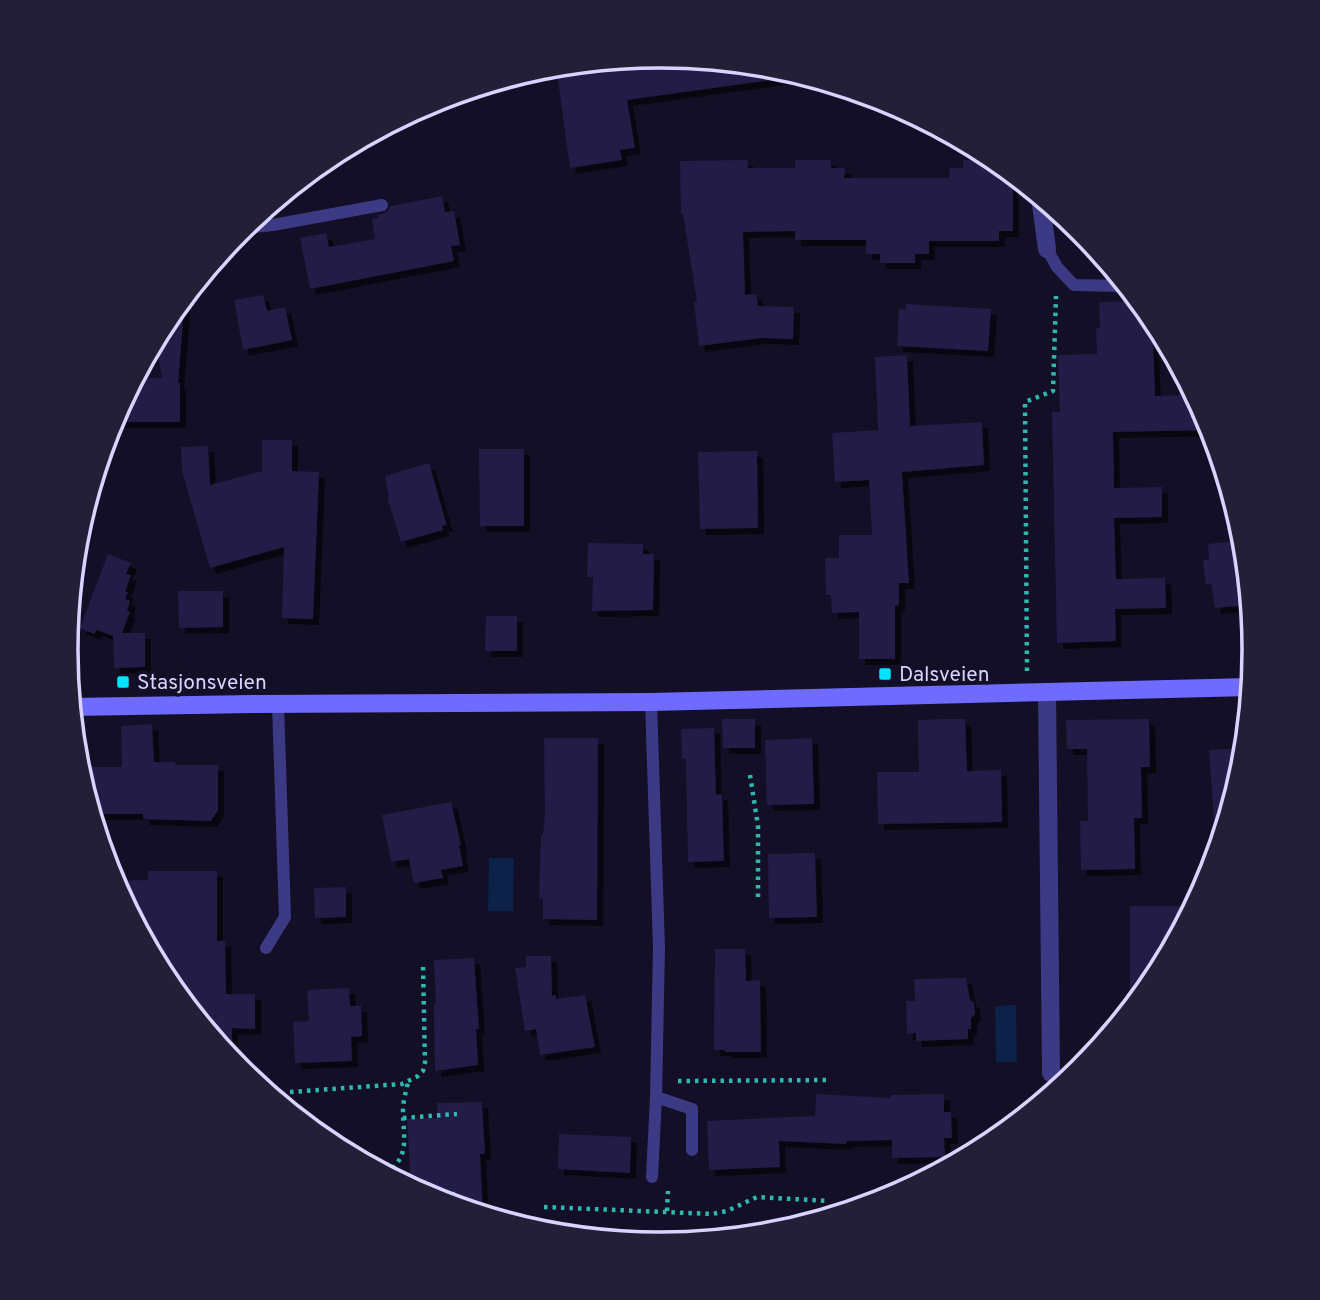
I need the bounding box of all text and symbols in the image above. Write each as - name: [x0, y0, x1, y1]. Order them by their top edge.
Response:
- place label: Dalsveien: [899, 662, 990, 689]
- marker: Dalsveien: [877, 666, 893, 682]
- place label: Stasjonsveien: [137, 670, 267, 697]
- marker: Stasjonsveien: [115, 674, 131, 690]

